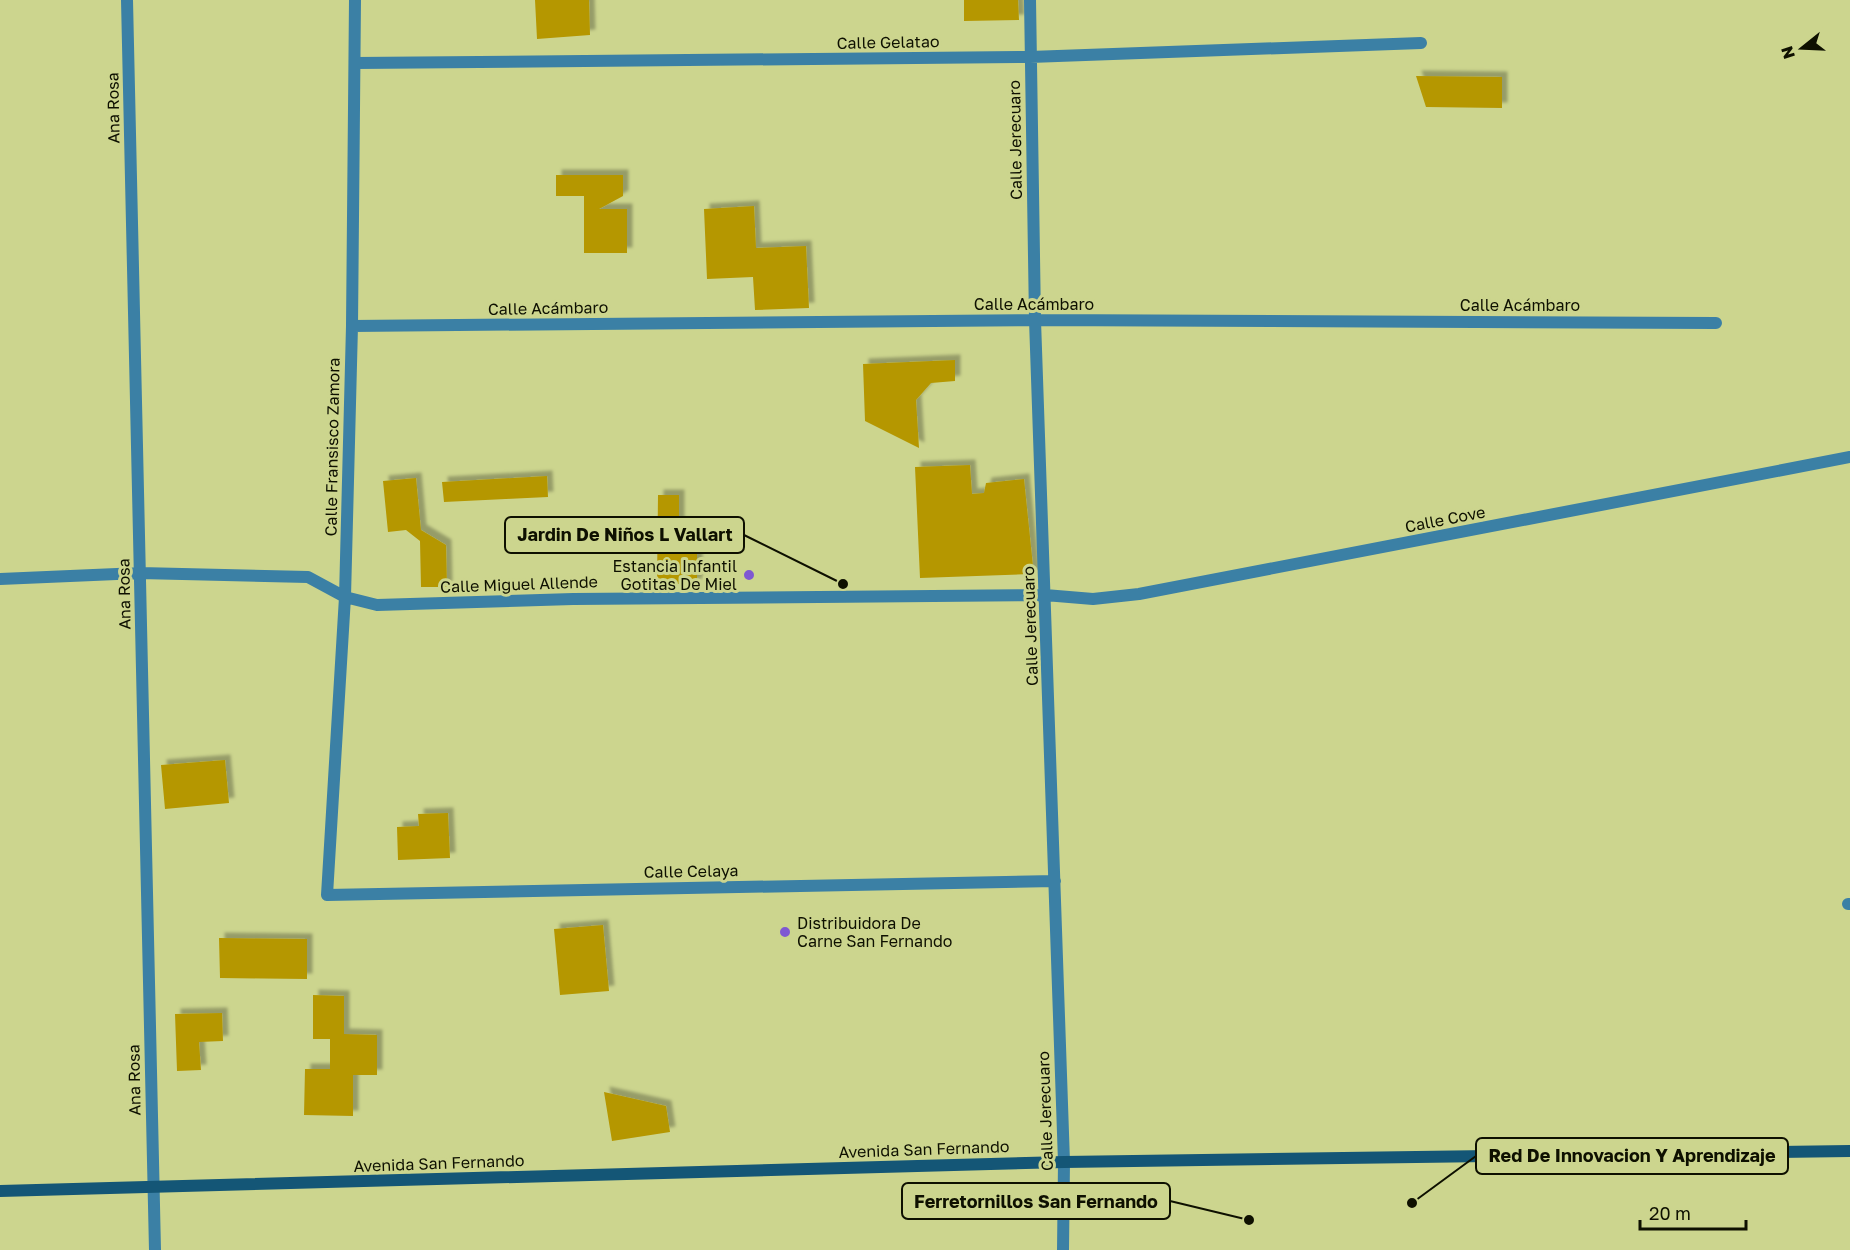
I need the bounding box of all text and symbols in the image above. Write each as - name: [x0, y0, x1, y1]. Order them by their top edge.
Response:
- north arrow: [1772, 18, 1832, 78]
- street label: Calle Gelatao: [836, 31, 940, 53]
- text: N: [1776, 44, 1799, 62]
- street label: Ana Rosa: [102, 72, 124, 144]
- street label: Calle Jerecuaro: [1004, 80, 1026, 200]
- street label: Calle Acámbaro: [974, 294, 1094, 314]
- street label: Calle Acámbaro: [1460, 295, 1580, 315]
- street label: Calle Acámbaro: [488, 297, 608, 319]
- street label: Calle Fransisco Zamora: [320, 357, 344, 537]
- street label: Calle Cove: [1403, 501, 1487, 537]
- callout: Jardin De Niños L Vallart: [505, 517, 744, 553]
- text: Jardin De Niños L Vallart: [517, 523, 733, 545]
- place label: Estancia Infantil Gotitas De Miel: [613, 556, 737, 594]
- street label: Ana Rosa: [113, 558, 135, 630]
- street label: Calle Jerecuaro: [1018, 566, 1042, 686]
- marker: Estancia Infantil Gotitas De Miel: [742, 568, 756, 582]
- street label: Calle Miguel Allende: [440, 571, 598, 597]
- street label: Calle Celaya: [643, 860, 739, 882]
- place label: Distribuidora De Carne San Fernando: [797, 913, 952, 951]
- marker: Distribuidora De Carne San Fernando: [778, 925, 792, 939]
- street label: Ana Rosa: [123, 1044, 145, 1116]
- street label: Calle Jerecuaro: [1033, 1051, 1057, 1171]
- street label: Avenida San Fernando: [838, 1136, 1010, 1162]
- callout: Red De Innovacion Y Aprendizaje: [1476, 1138, 1788, 1174]
- text: Red De Innovacion Y Aprendizaje: [1488, 1144, 1776, 1166]
- street label: Avenida San Fernando: [353, 1150, 525, 1176]
- callout: Ferretornillos San Fernando: [902, 1183, 1170, 1219]
- text: Ferretornillos San Fernando: [914, 1190, 1158, 1212]
- scale bar: [1640, 1193, 1746, 1231]
- text: 20 m: [1649, 1202, 1691, 1224]

